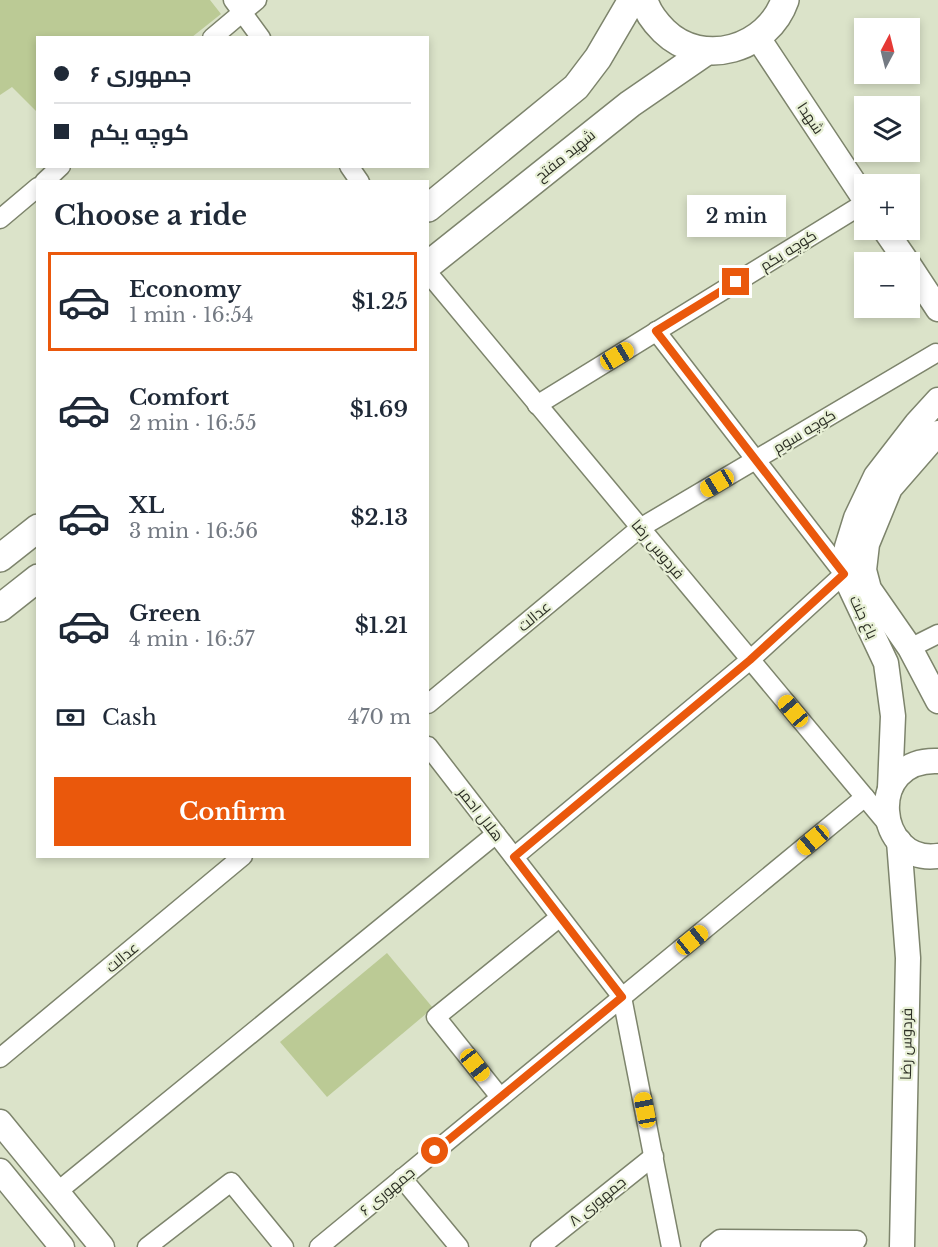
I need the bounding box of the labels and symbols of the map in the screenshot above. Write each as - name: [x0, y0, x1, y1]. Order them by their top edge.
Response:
- north arrow: [854, 18, 920, 84]
- street label: شهدا: [793, 98, 828, 138]
- street label: شهید مفتح: [531, 125, 600, 187]
- callout: 2 min: [686, 195, 786, 237]
- street label: کوچه یکم: [756, 225, 820, 276]
- route end: [722, 268, 749, 295]
- car: [597, 339, 637, 373]
- street label: کوچه سوم: [769, 405, 839, 458]
- car: [697, 466, 737, 500]
- street label: فردوس رضا: [627, 515, 688, 583]
- street label: باغ جنت: [844, 592, 882, 643]
- street label: عدالت: [514, 597, 554, 635]
- car: [775, 691, 811, 731]
- street label: هلال احمر: [453, 782, 508, 845]
- car: [793, 822, 833, 858]
- car: [672, 922, 712, 958]
- street label: عدالت: [102, 938, 142, 976]
- street label: فردوس رضا: [896, 1008, 917, 1080]
- car: [457, 1045, 493, 1085]
- car: [633, 1091, 657, 1129]
- route start: [421, 1137, 448, 1164]
- street label: جمهوری ۶: [356, 1163, 419, 1220]
- street label: جمهوری ۸: [565, 1172, 630, 1231]

